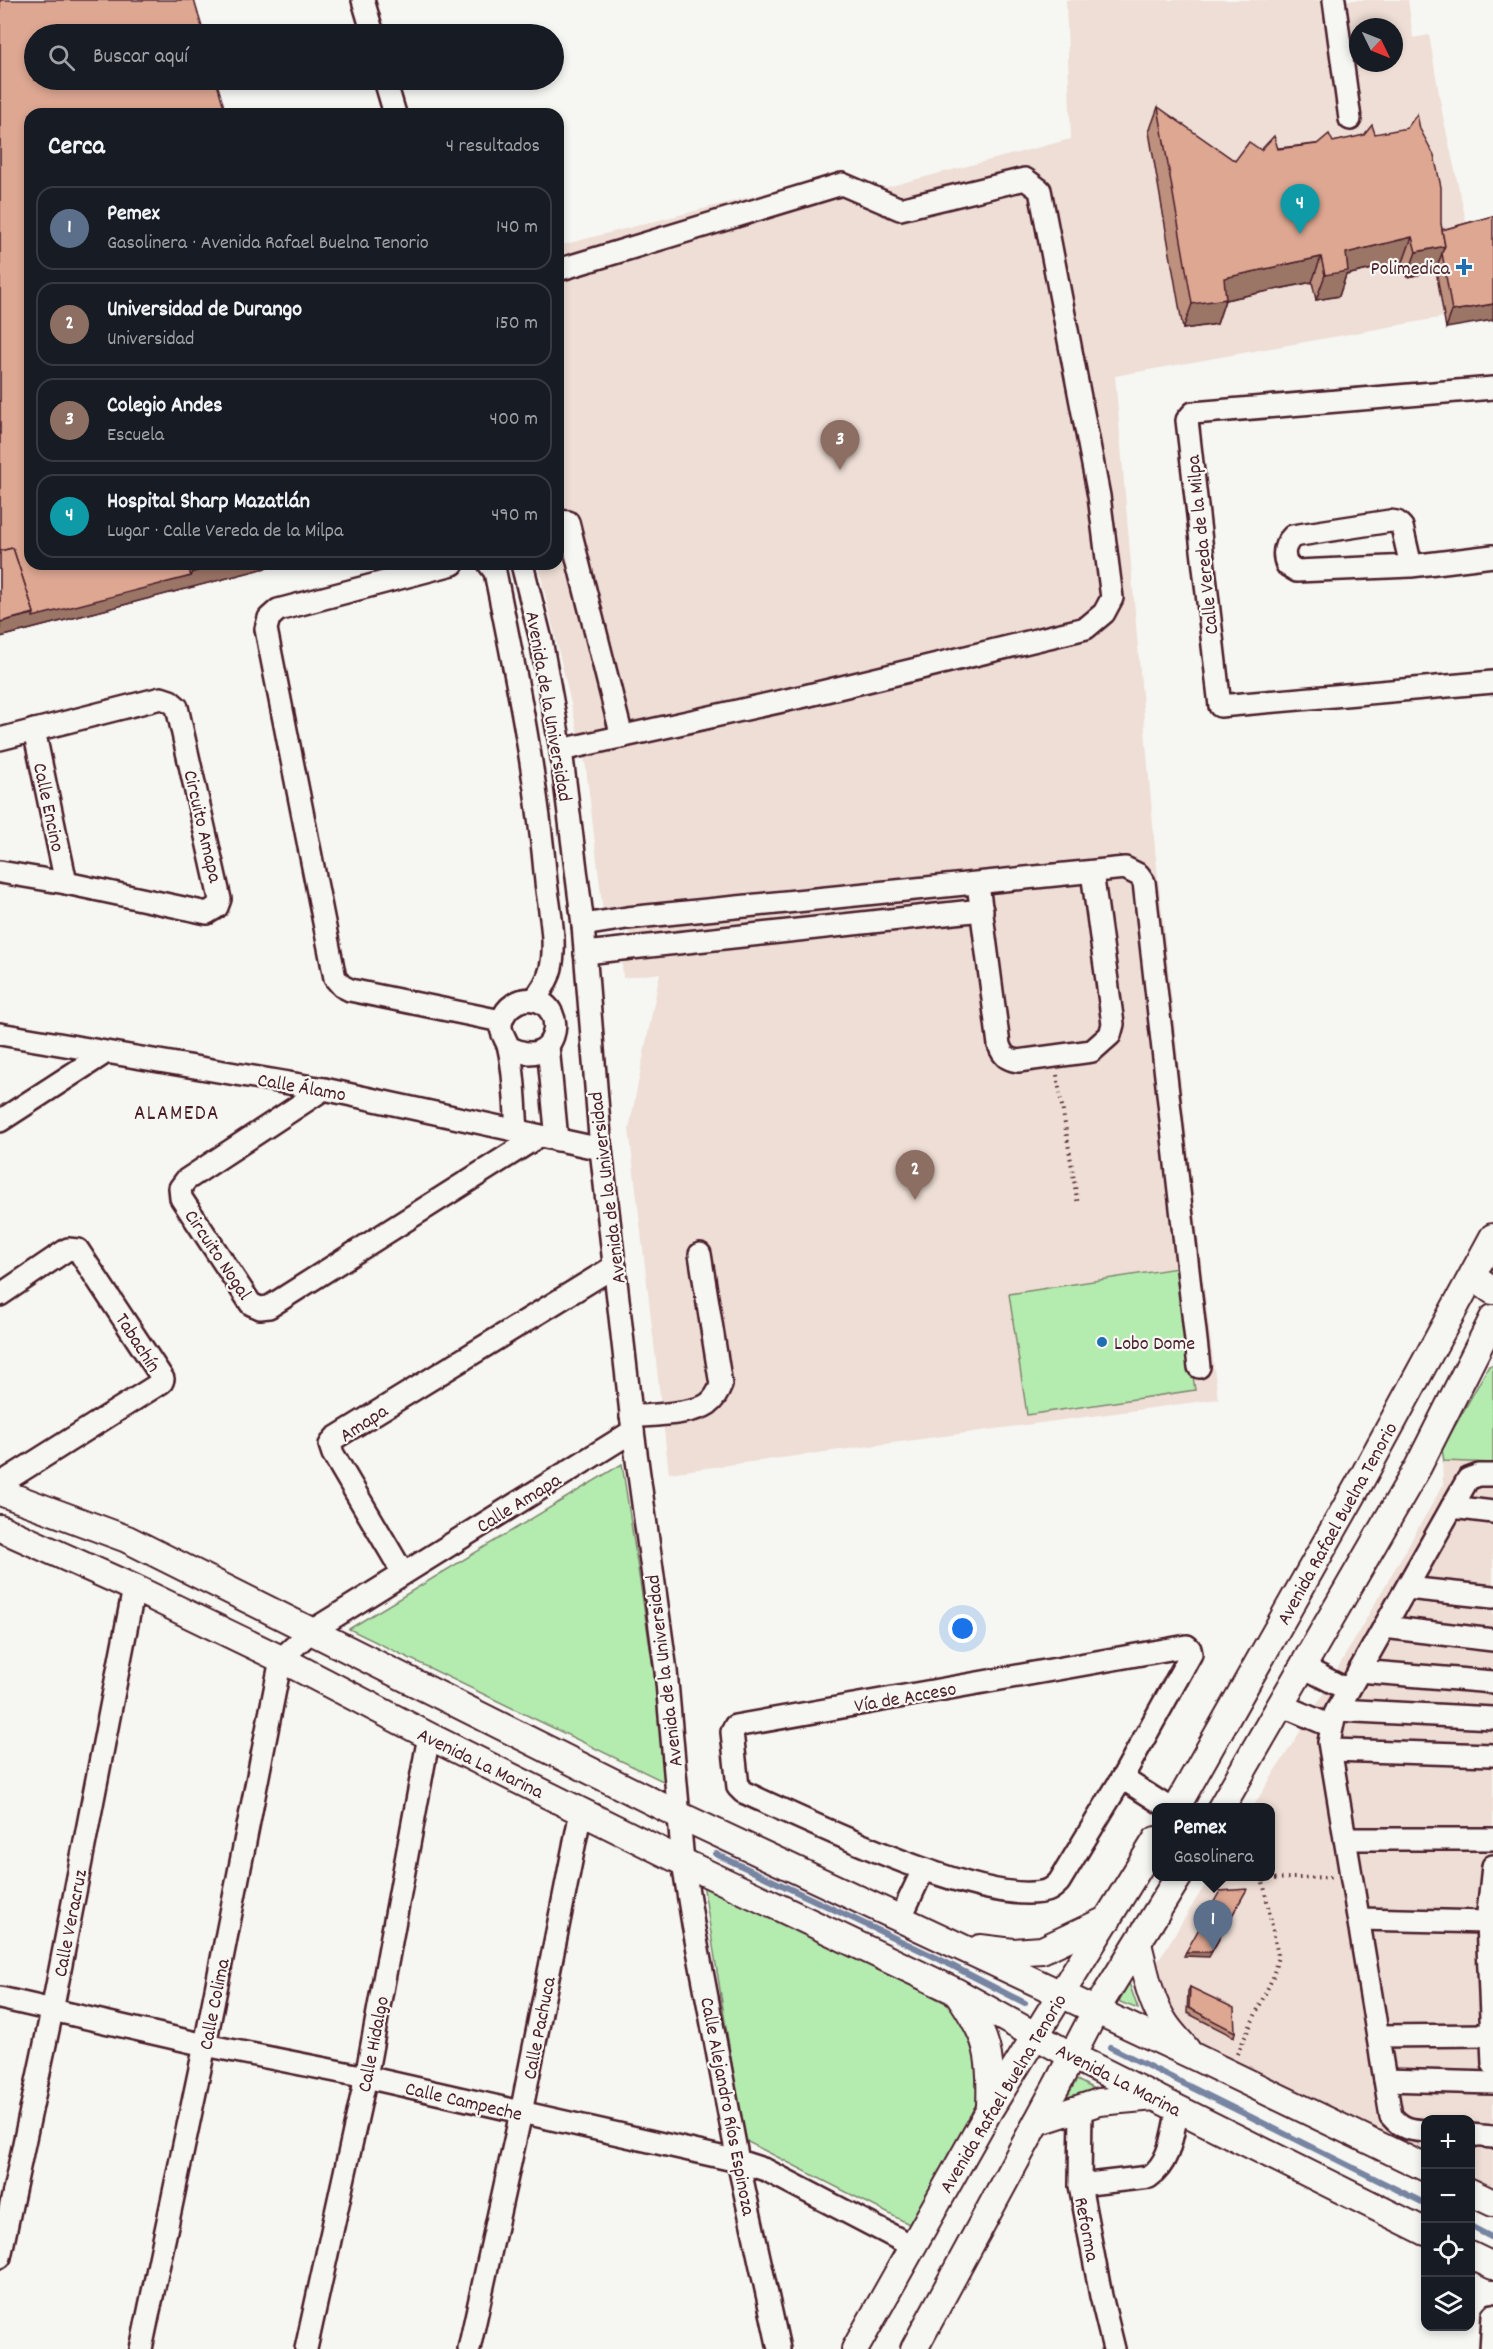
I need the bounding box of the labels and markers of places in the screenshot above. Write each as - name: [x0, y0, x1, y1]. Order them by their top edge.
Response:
- pin: 4: [1280, 184, 1320, 234]
- place label: Polimedica: [1371, 256, 1451, 284]
- marker: Polimedica: [1455, 258, 1473, 276]
- pin: 3: [820, 420, 860, 470]
- pin: 2: [896, 1150, 934, 1200]
- place label: Lobo Dome: [1114, 1331, 1195, 1359]
- marker: Lobo Dome: [1095, 1335, 1109, 1349]
- pin: 1: [1194, 1900, 1232, 1950]

